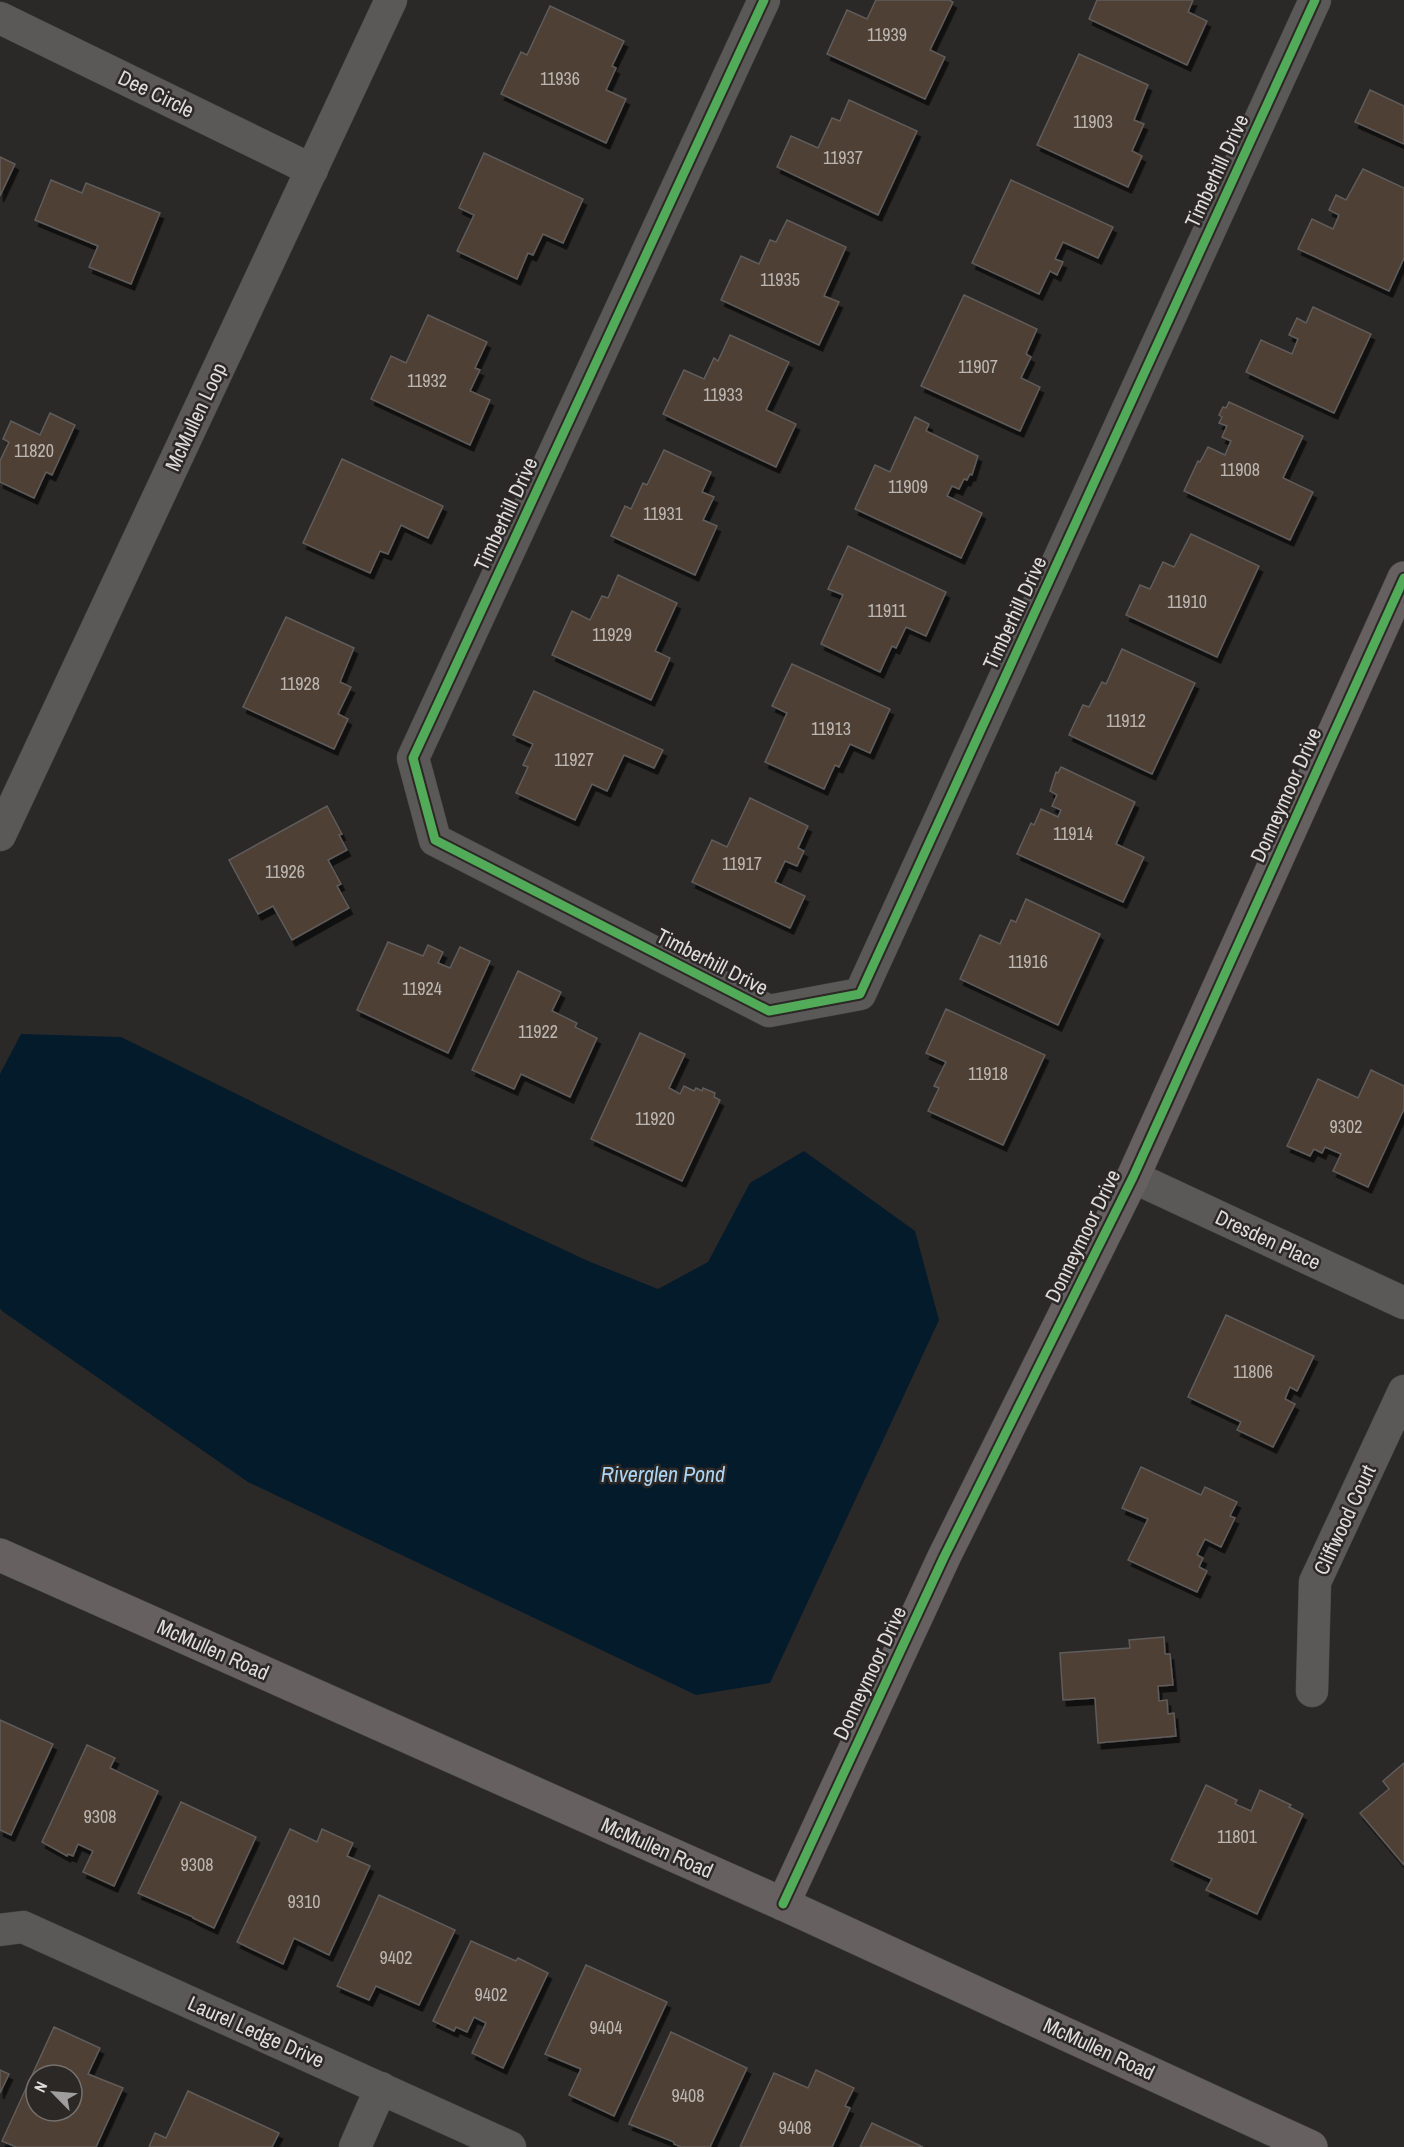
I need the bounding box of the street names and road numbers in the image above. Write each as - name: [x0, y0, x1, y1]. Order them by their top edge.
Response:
- street label: Dee Circle: [113, 63, 199, 124]
- street label: Timberhill Drive: [1178, 109, 1255, 232]
- street label: McMullen Loop: [158, 358, 233, 476]
- street label: Timberhill Drive: [467, 452, 544, 575]
- street label: Timberhill Drive: [976, 551, 1053, 674]
- street label: Donneymoor Drive: [1243, 723, 1328, 867]
- street label: Timberhill Drive: [651, 921, 773, 1002]
- street label: Donneymoor Drive: [1038, 1164, 1127, 1307]
- street label: Dresden Place: [1211, 1203, 1326, 1277]
- street label: Cliffwood Court: [1306, 1460, 1383, 1580]
- street label: Donneymoor Drive: [826, 1601, 913, 1744]
- street label: McMullen Road: [153, 1612, 274, 1687]
- street label: McMullen Road: [597, 1810, 718, 1885]
- street label: Laurel Ledge Drive: [183, 1989, 329, 2075]
- street label: McMullen Road: [1039, 2010, 1160, 2087]

